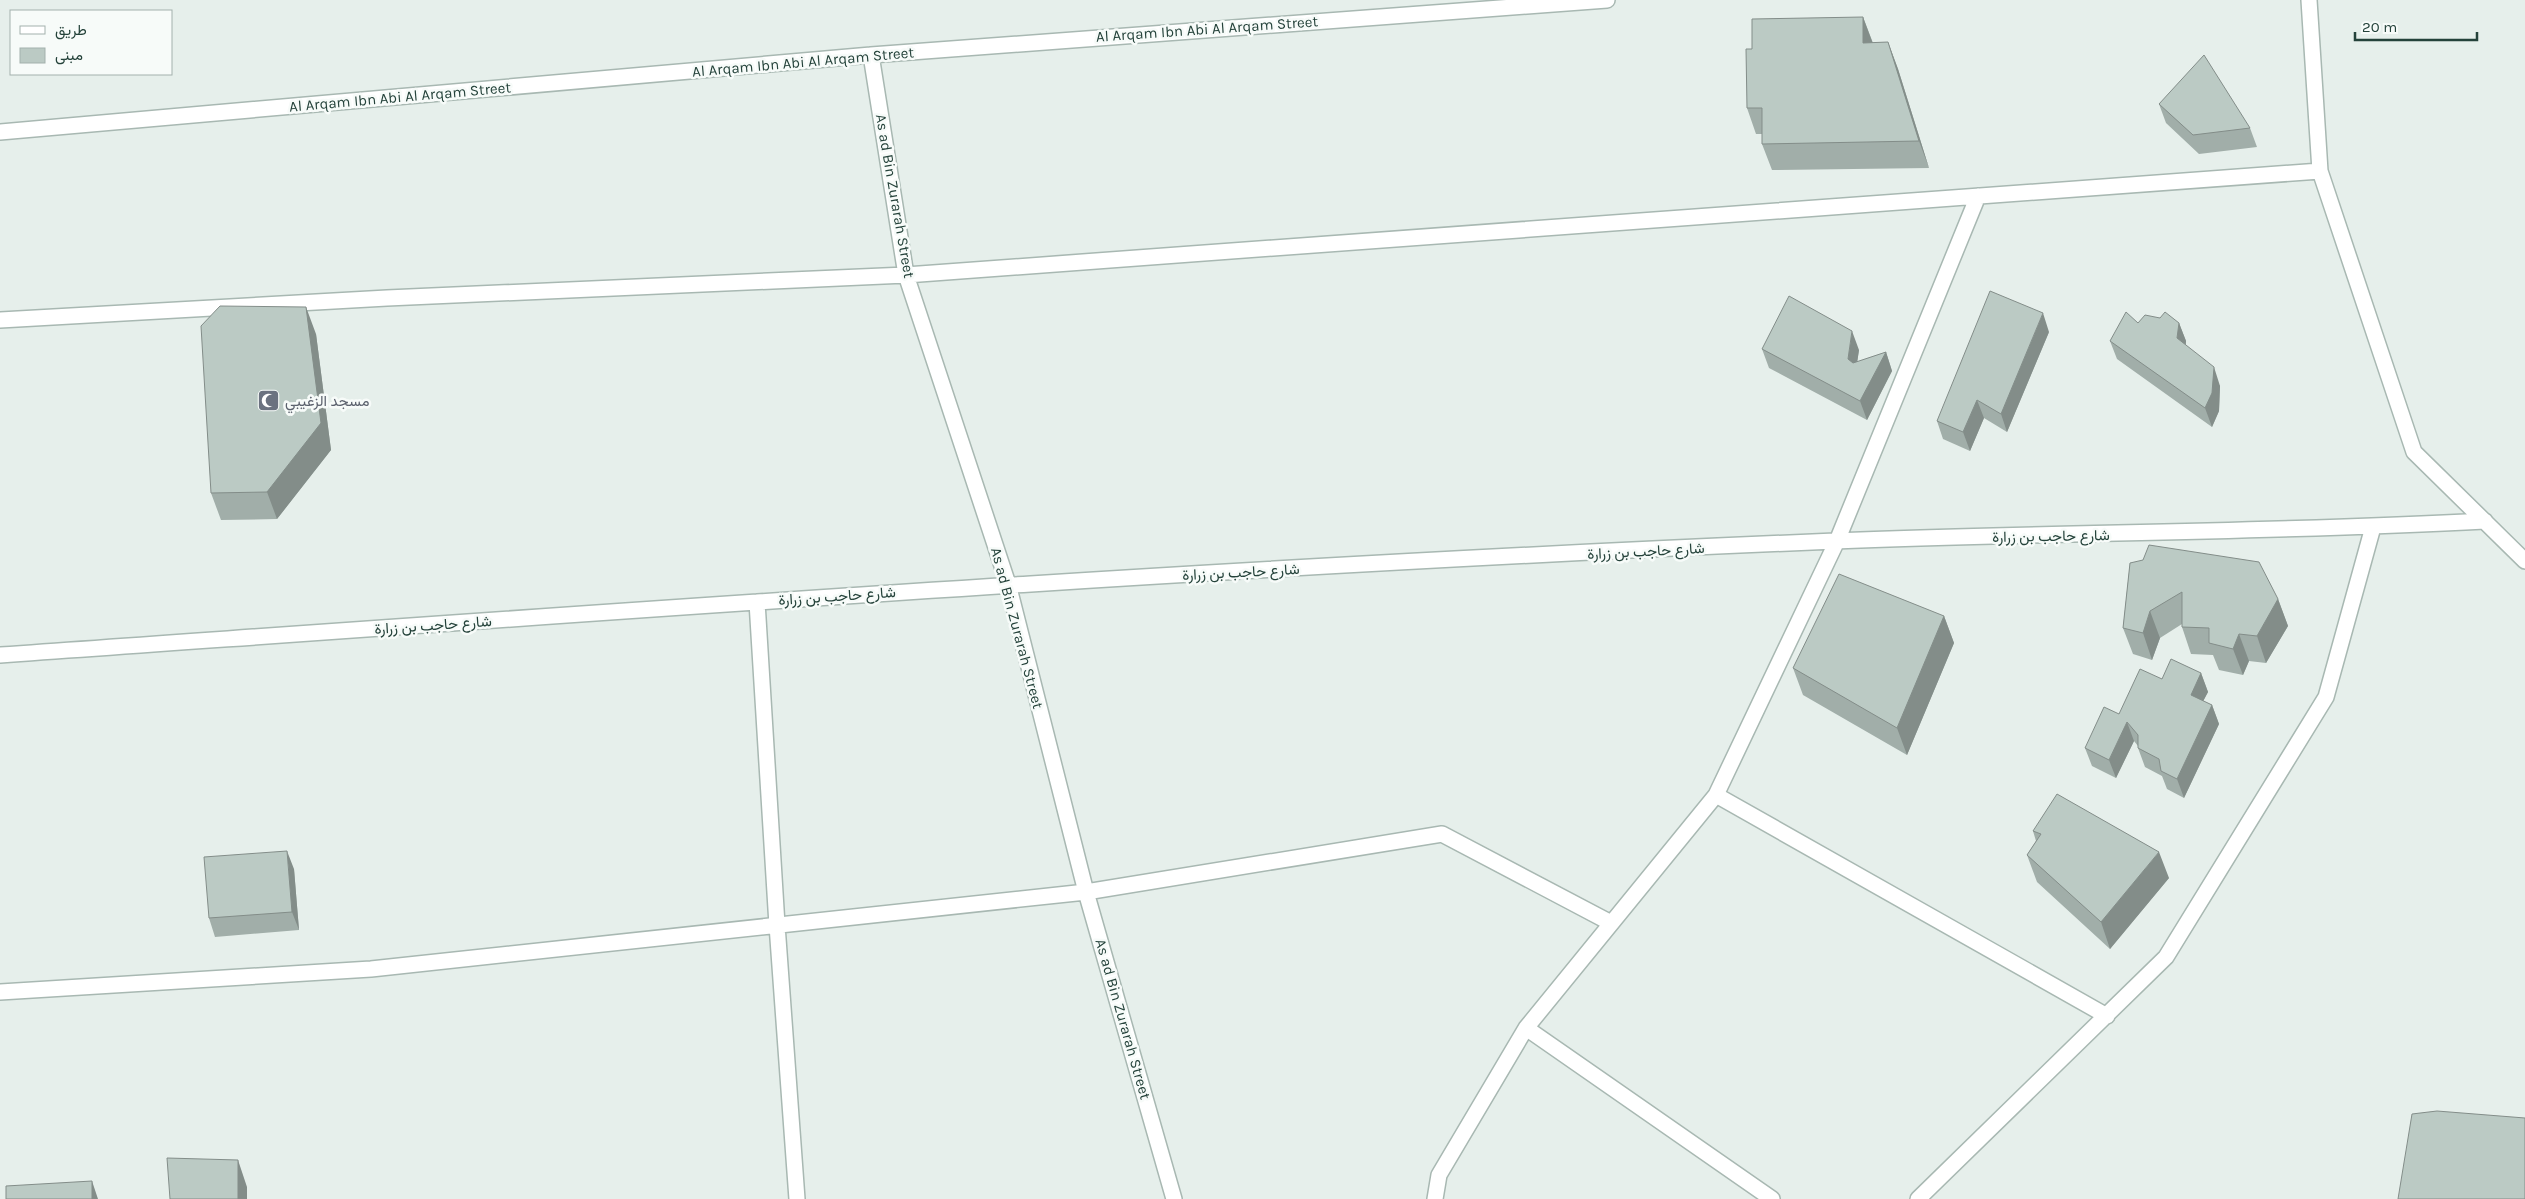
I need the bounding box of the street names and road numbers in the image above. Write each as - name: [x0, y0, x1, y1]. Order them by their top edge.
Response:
- street label: Al Arqam Ibn Abi Al Arqam Street: [1095, 12, 1319, 46]
- street label: Al Arqam Ibn Abi Al Arqam Street: [691, 43, 915, 81]
- street label: Al Arqam Ibn Abi Al Arqam Street: [288, 78, 512, 116]
- street label: As ad Bin Zurarah Street: [872, 113, 918, 280]
- street label: شارع حاجب بن زرارة: [1992, 526, 2110, 548]
- street label: شارع حاجب بن زرارة: [1587, 539, 1705, 565]
- street label: As ad Bin Zurarah Street: [987, 545, 1047, 711]
- street label: شارع حاجب بن زرارة: [1182, 560, 1300, 586]
- street label: شارع حاجب بن زرارة: [778, 583, 897, 611]
- street label: شارع حاجب بن زرارة: [374, 612, 493, 640]
- street label: As ad Bin Zurarah Street: [1091, 937, 1155, 1102]

